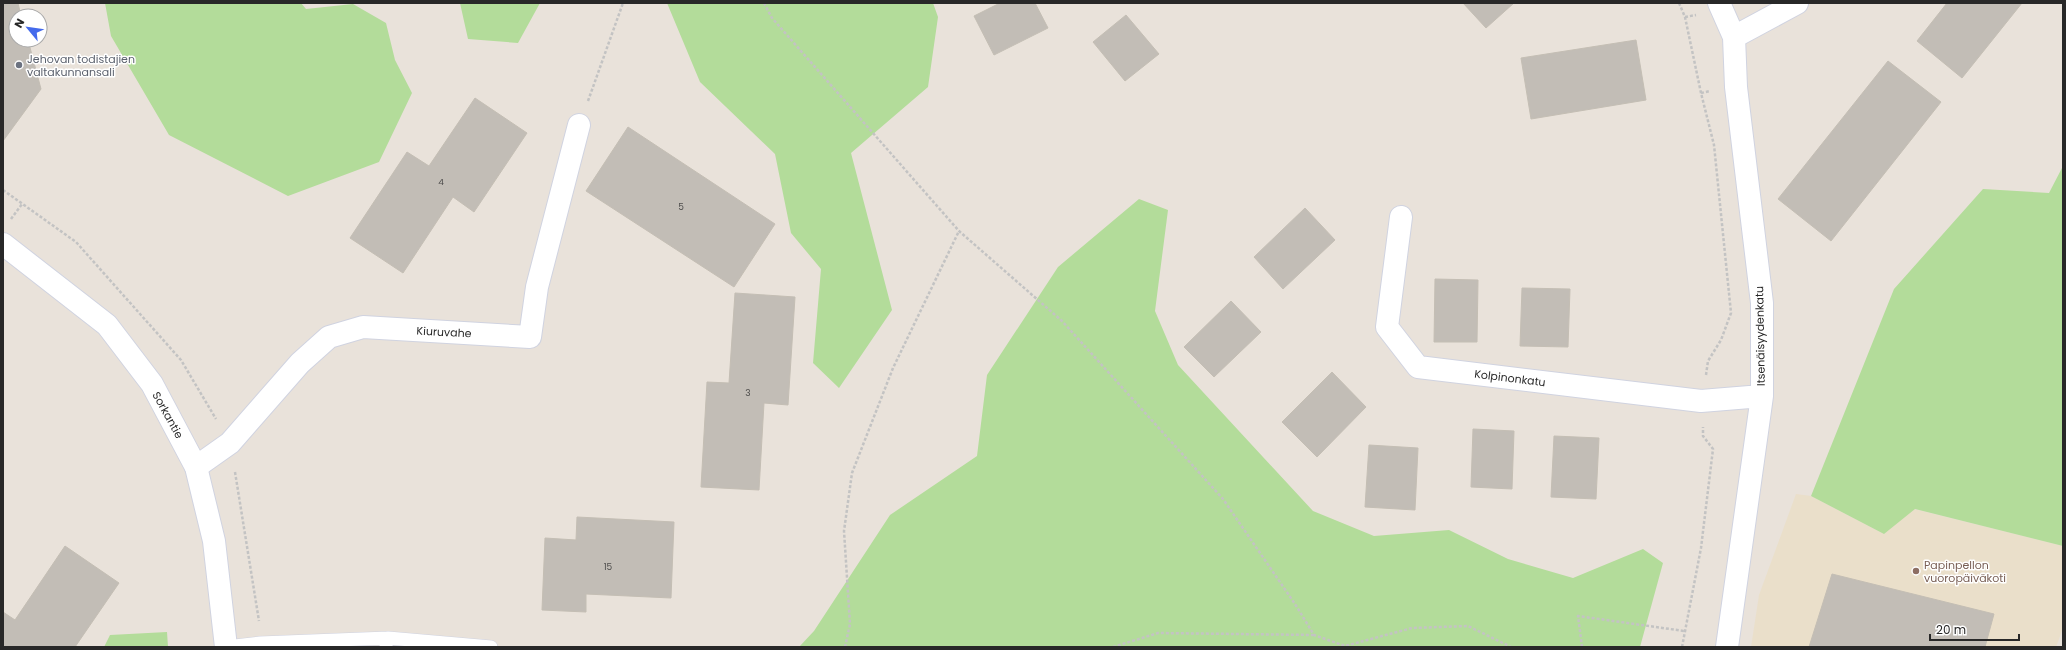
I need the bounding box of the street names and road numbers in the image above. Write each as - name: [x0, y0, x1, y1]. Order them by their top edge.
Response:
- street label: Itsenäisyydenkatu: [1751, 286, 1769, 386]
- street label: Kiuruvahe: [416, 323, 472, 341]
- street label: Kolpinonkatu: [1473, 366, 1547, 390]
- street label: Sorkantie: [149, 389, 188, 441]

